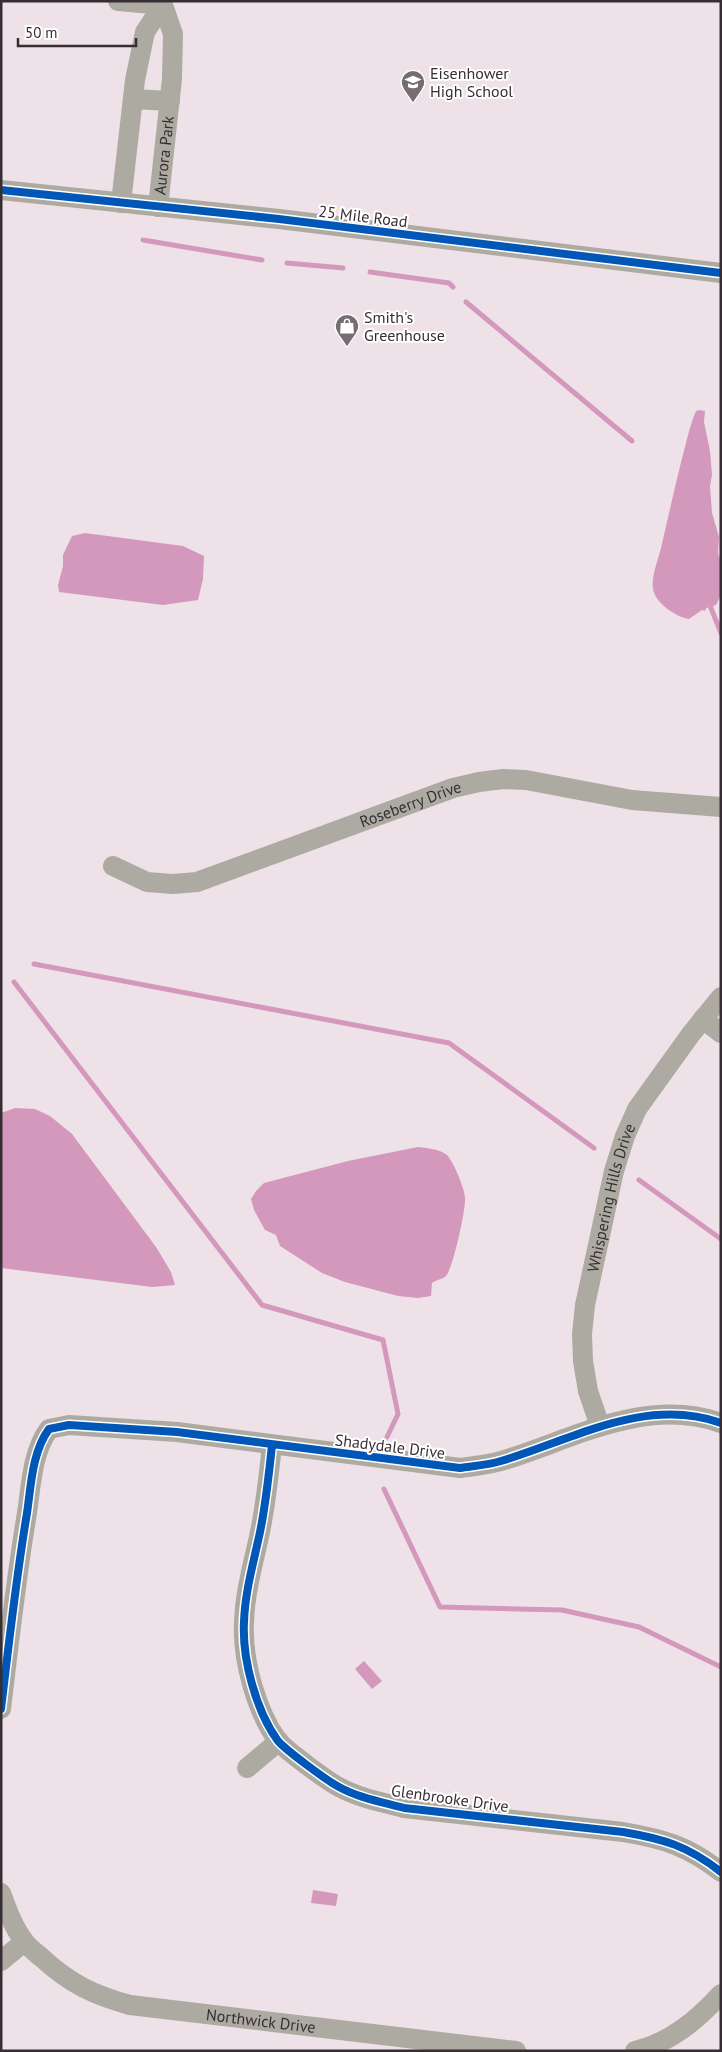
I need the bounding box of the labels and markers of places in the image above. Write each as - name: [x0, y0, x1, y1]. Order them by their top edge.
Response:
- place label: Eisenhower High School: [430, 63, 513, 101]
- school or university icon: Eisenhower High School: [400, 69, 426, 103]
- place label: Smith's Greenhouse: [364, 307, 445, 345]
- shop icon: Smith's Greenhouse: [334, 313, 360, 347]

